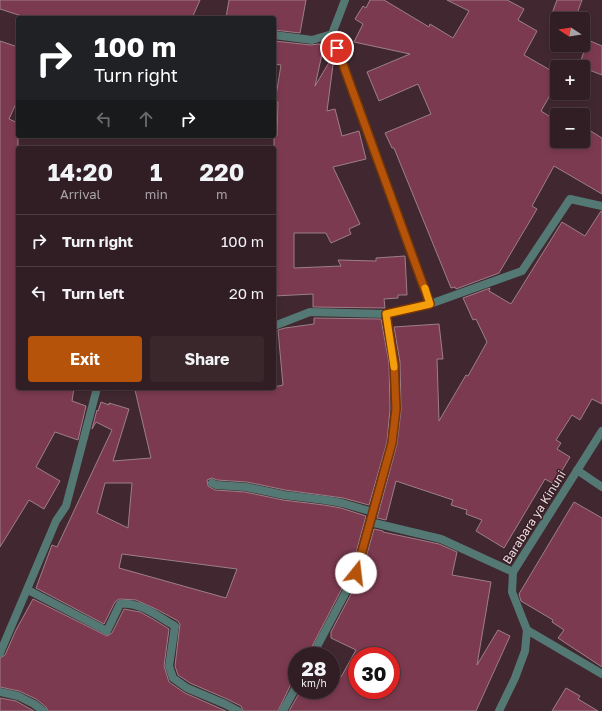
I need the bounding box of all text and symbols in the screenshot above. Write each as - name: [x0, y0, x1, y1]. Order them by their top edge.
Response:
- north arrow: [550, 12, 590, 52]
- map controls: [550, 12, 590, 148]
- text: 100 m: [94, 30, 176, 63]
- pin: [320, 31, 354, 65]
- icon: right: [28, 32, 80, 84]
- icon: arrive: [326, 37, 348, 59]
- button: +: [550, 60, 590, 100]
- text: Turn right: [94, 64, 178, 86]
- icon: left: [93, 108, 115, 130]
- icon: ahead: [135, 108, 157, 130]
- icon: right: [177, 108, 199, 130]
- button: −: [550, 108, 590, 148]
- text: 14:20: [48, 157, 113, 186]
- text: 1: [150, 157, 162, 186]
- text: 220: [199, 157, 244, 186]
- text: Arrival: [60, 186, 101, 202]
- text: min: [145, 186, 168, 202]
- text: m: [216, 186, 228, 202]
- icon: right: [28, 230, 50, 252]
- text: Turn right: [62, 232, 133, 250]
- text: 100 m: [221, 232, 264, 250]
- icon: left: [28, 282, 50, 304]
- text: Turn left: [62, 284, 124, 302]
- text: 20 m: [229, 284, 264, 302]
- button: Exit: [28, 336, 142, 382]
- button: Share: [150, 336, 264, 382]
- street label: Barabara ya Kinuni: [499, 467, 569, 567]
- position arrow: [335, 552, 377, 594]
- speed limit sign: 30: [348, 647, 400, 699]
- text: 28: [301, 656, 326, 680]
- text: km/h: [301, 677, 327, 689]

